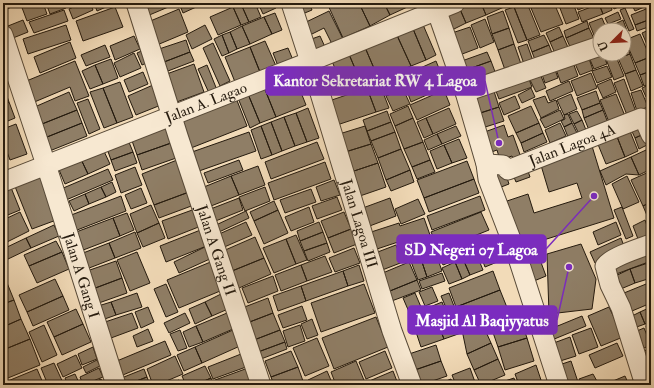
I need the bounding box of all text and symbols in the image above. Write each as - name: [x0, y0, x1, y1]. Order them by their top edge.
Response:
- north arrow: [592, 22, 632, 62]
- text: U: [595, 38, 611, 53]
- callout: Kantor Sekretariat RW 4 Lagoa: [266, 67, 485, 95]
- text: Kantor Sekretariat RW 4 Lagoa: [273, 71, 477, 92]
- street label: Jalan A. Lagao: [161, 78, 250, 128]
- street label: Jalan Lagoa 4A: [525, 119, 619, 172]
- street label: Jalan Lagoa III: [336, 176, 382, 270]
- street label: Jalan A Gang II: [191, 201, 240, 298]
- street label: Jalan A Gang I: [58, 229, 104, 321]
- callout: SD Negeri 07 Lagoa: [397, 235, 546, 263]
- text: SD Negeri 07 Lagoa: [404, 240, 538, 261]
- callout: Masjid Al Baqiyyatus: [408, 306, 557, 334]
- text: Masjid Al Baqiyyatus: [414, 311, 549, 332]

